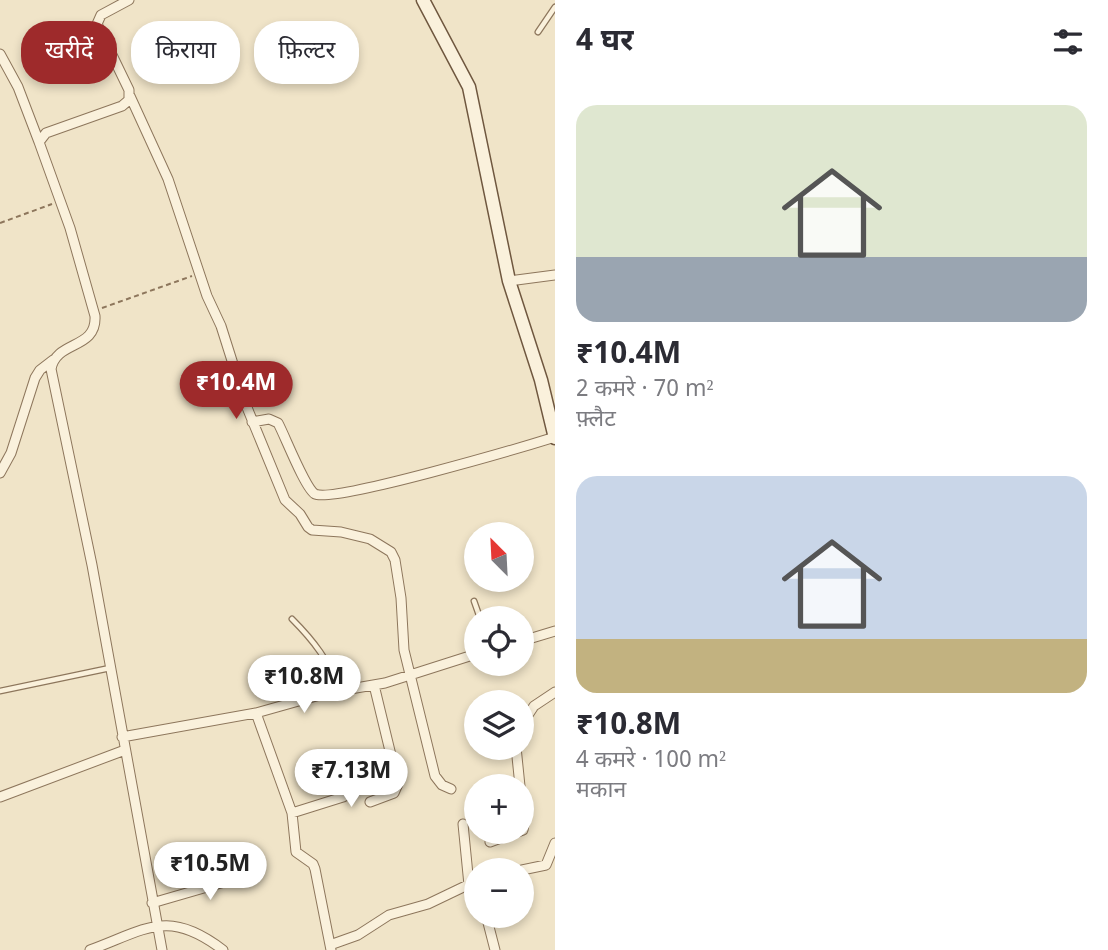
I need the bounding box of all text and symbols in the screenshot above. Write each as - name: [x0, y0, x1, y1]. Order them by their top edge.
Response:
- chip: खरीदें: [21, 21, 117, 84]
- chip: किराया: [131, 21, 240, 84]
- chip: फ़िल्टर: [254, 21, 359, 84]
- text: 4 घर: [576, 23, 633, 62]
- icon: filters: [1049, 23, 1087, 61]
- icon: home: [769, 150, 895, 276]
- text: ₹10.4M: [576, 336, 681, 375]
- pin: ₹10.4M: [179, 362, 293, 421]
- text: ₹10.4M: [196, 369, 276, 399]
- text: 2 कमरे · 70 m²: [576, 375, 713, 405]
- text: फ़्लैट: [576, 405, 616, 435]
- icon: home: [769, 521, 895, 647]
- north arrow: [464, 522, 534, 592]
- map controls: [464, 522, 534, 928]
- button: locate: [464, 606, 534, 676]
- pin: ₹10.8M: [247, 656, 361, 715]
- text: ₹10.8M: [264, 663, 344, 693]
- button: layers: [464, 690, 534, 760]
- text: ₹10.8M: [576, 707, 681, 746]
- text: 4 कमरे · 100 m²: [576, 746, 726, 776]
- pin: ₹7.13M: [294, 750, 408, 809]
- text: ₹7.13M: [311, 757, 391, 787]
- button: +: [464, 774, 534, 844]
- text: मकान: [576, 776, 626, 806]
- pin: ₹10.5M: [153, 842, 267, 902]
- text: ₹10.5M: [170, 850, 250, 880]
- button: −: [464, 858, 534, 928]

